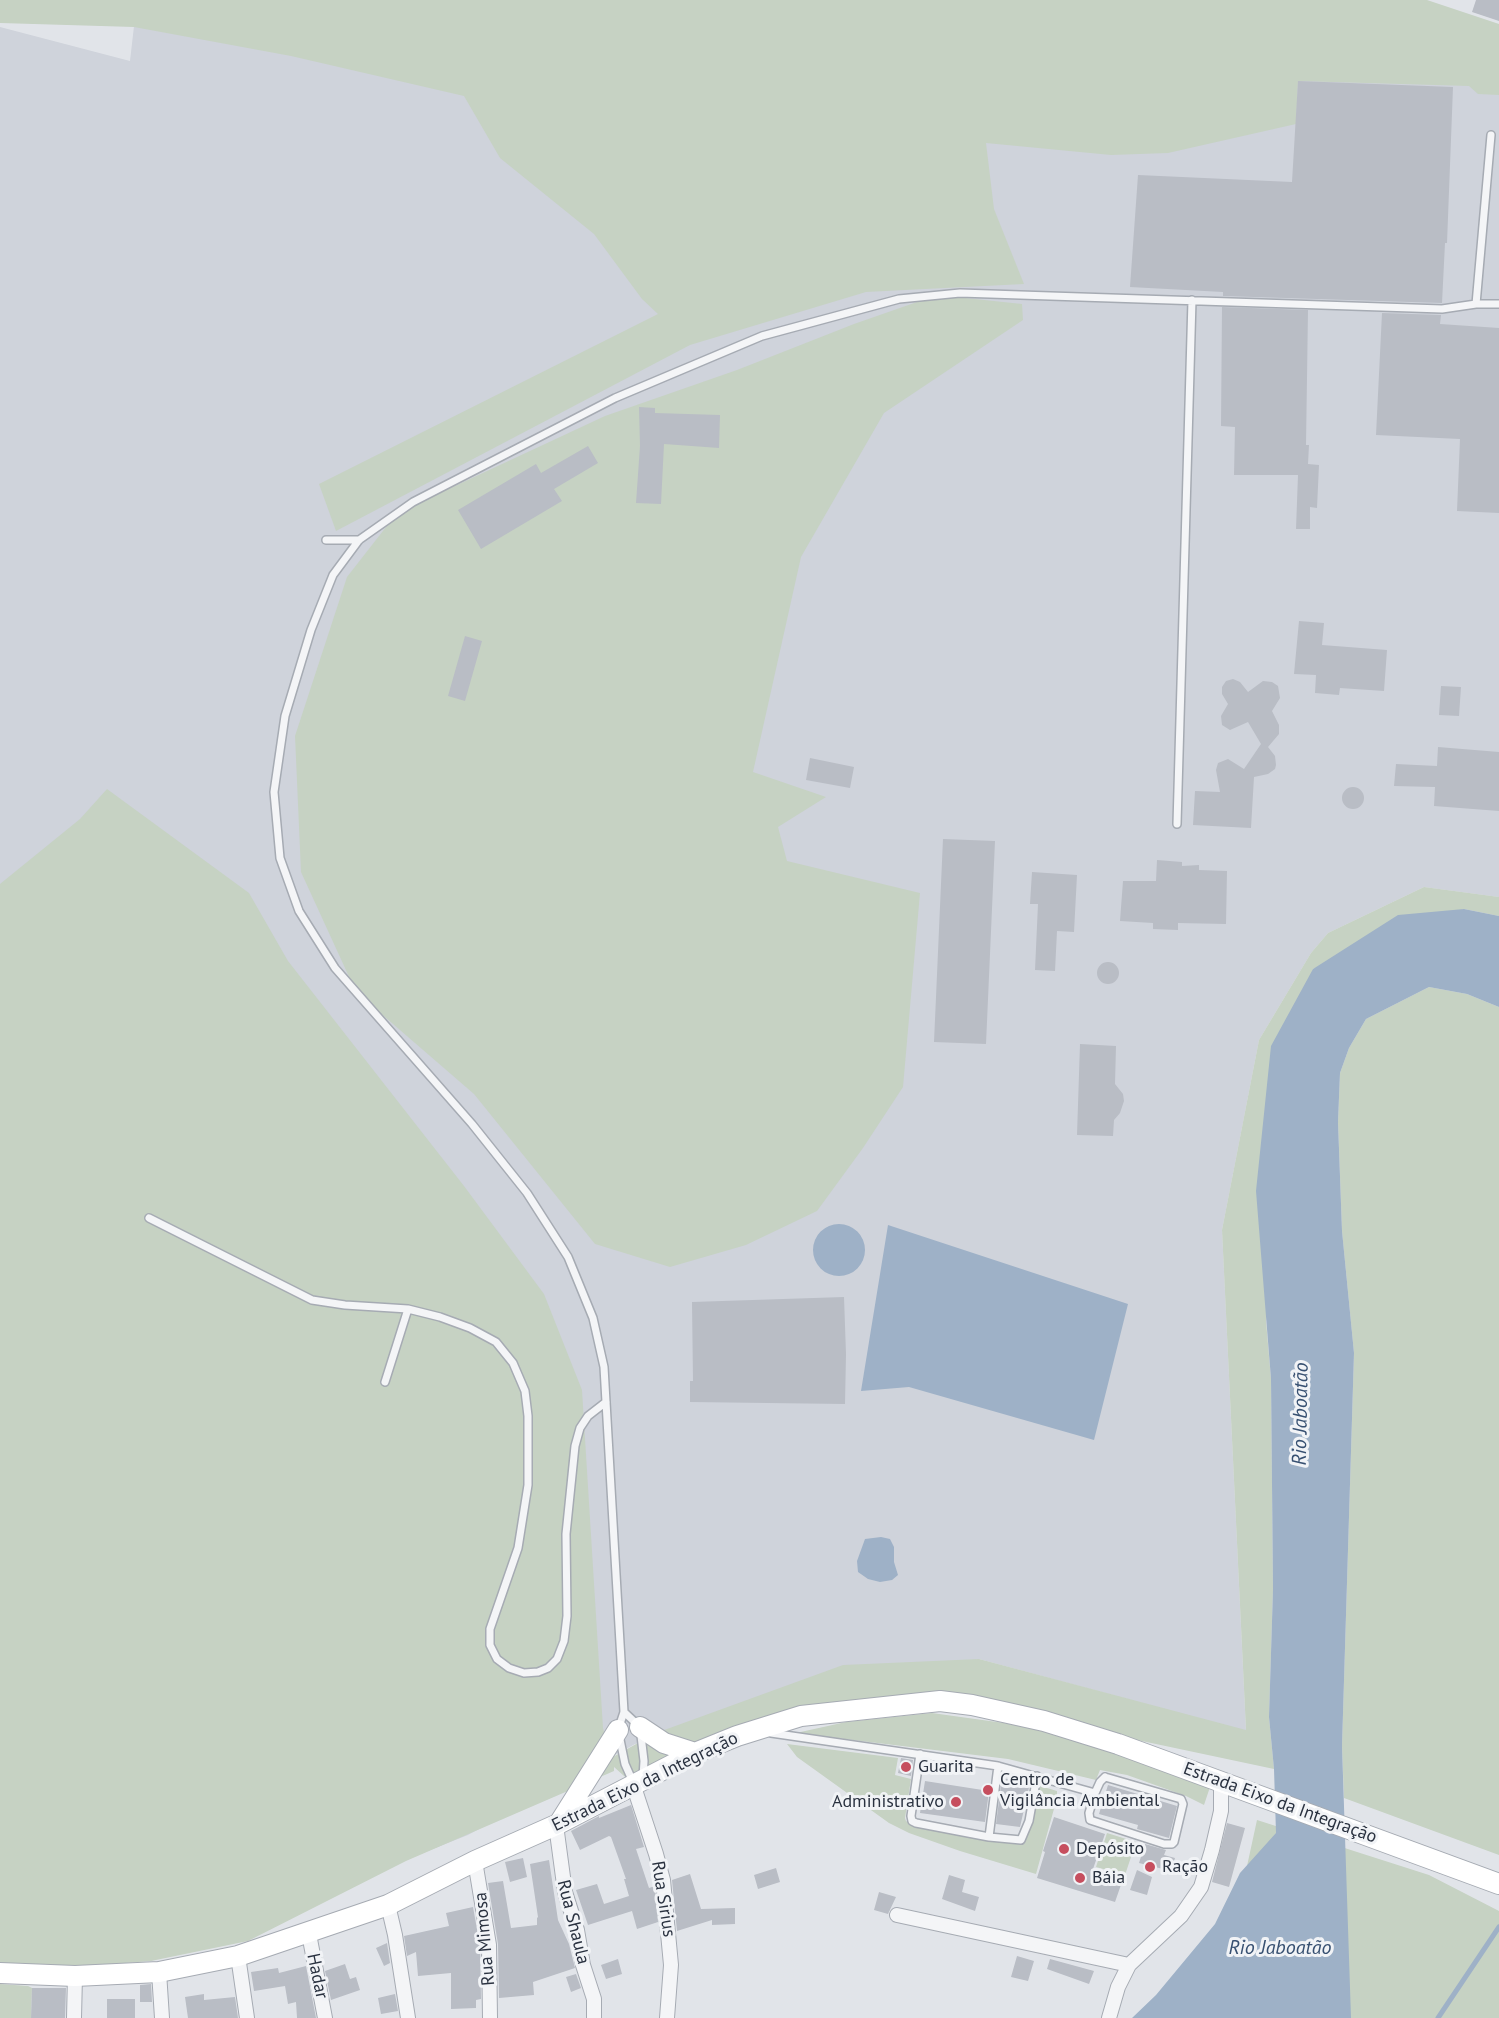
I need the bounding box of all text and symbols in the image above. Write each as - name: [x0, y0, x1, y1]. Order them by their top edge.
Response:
- water label: Rio Jaboatão: [1288, 1362, 1314, 1466]
- street label: Estrada Eixo da Integração: [548, 1728, 742, 1836]
- place label: Guarita: [918, 1756, 974, 1778]
- street label: Estrada Eixo da Integração: [1180, 1758, 1380, 1848]
- marker: Guarita: [899, 1760, 913, 1774]
- place label: Centro de Vigilância Ambiental: [1000, 1769, 1159, 1812]
- marker: Centro de Vigilância Ambiental: [981, 1783, 995, 1797]
- place label: Administrativo: [832, 1791, 944, 1813]
- marker: Administrativo: [949, 1795, 963, 1809]
- place label: Depósito: [1076, 1838, 1144, 1860]
- marker: Depósito: [1057, 1842, 1071, 1856]
- place label: Ração: [1162, 1856, 1208, 1878]
- street label: Rua Sirius: [646, 1859, 680, 1939]
- marker: Ração: [1143, 1860, 1157, 1874]
- place label: Báia: [1092, 1867, 1125, 1889]
- marker: Báia: [1073, 1871, 1087, 1885]
- street label: Rua Shaula: [552, 1878, 594, 1966]
- street label: Rua Mimosa: [470, 1891, 500, 1987]
- water label: Rio Jaboatão: [1229, 1936, 1331, 1960]
- street label: Hadar: [302, 1951, 332, 2001]

